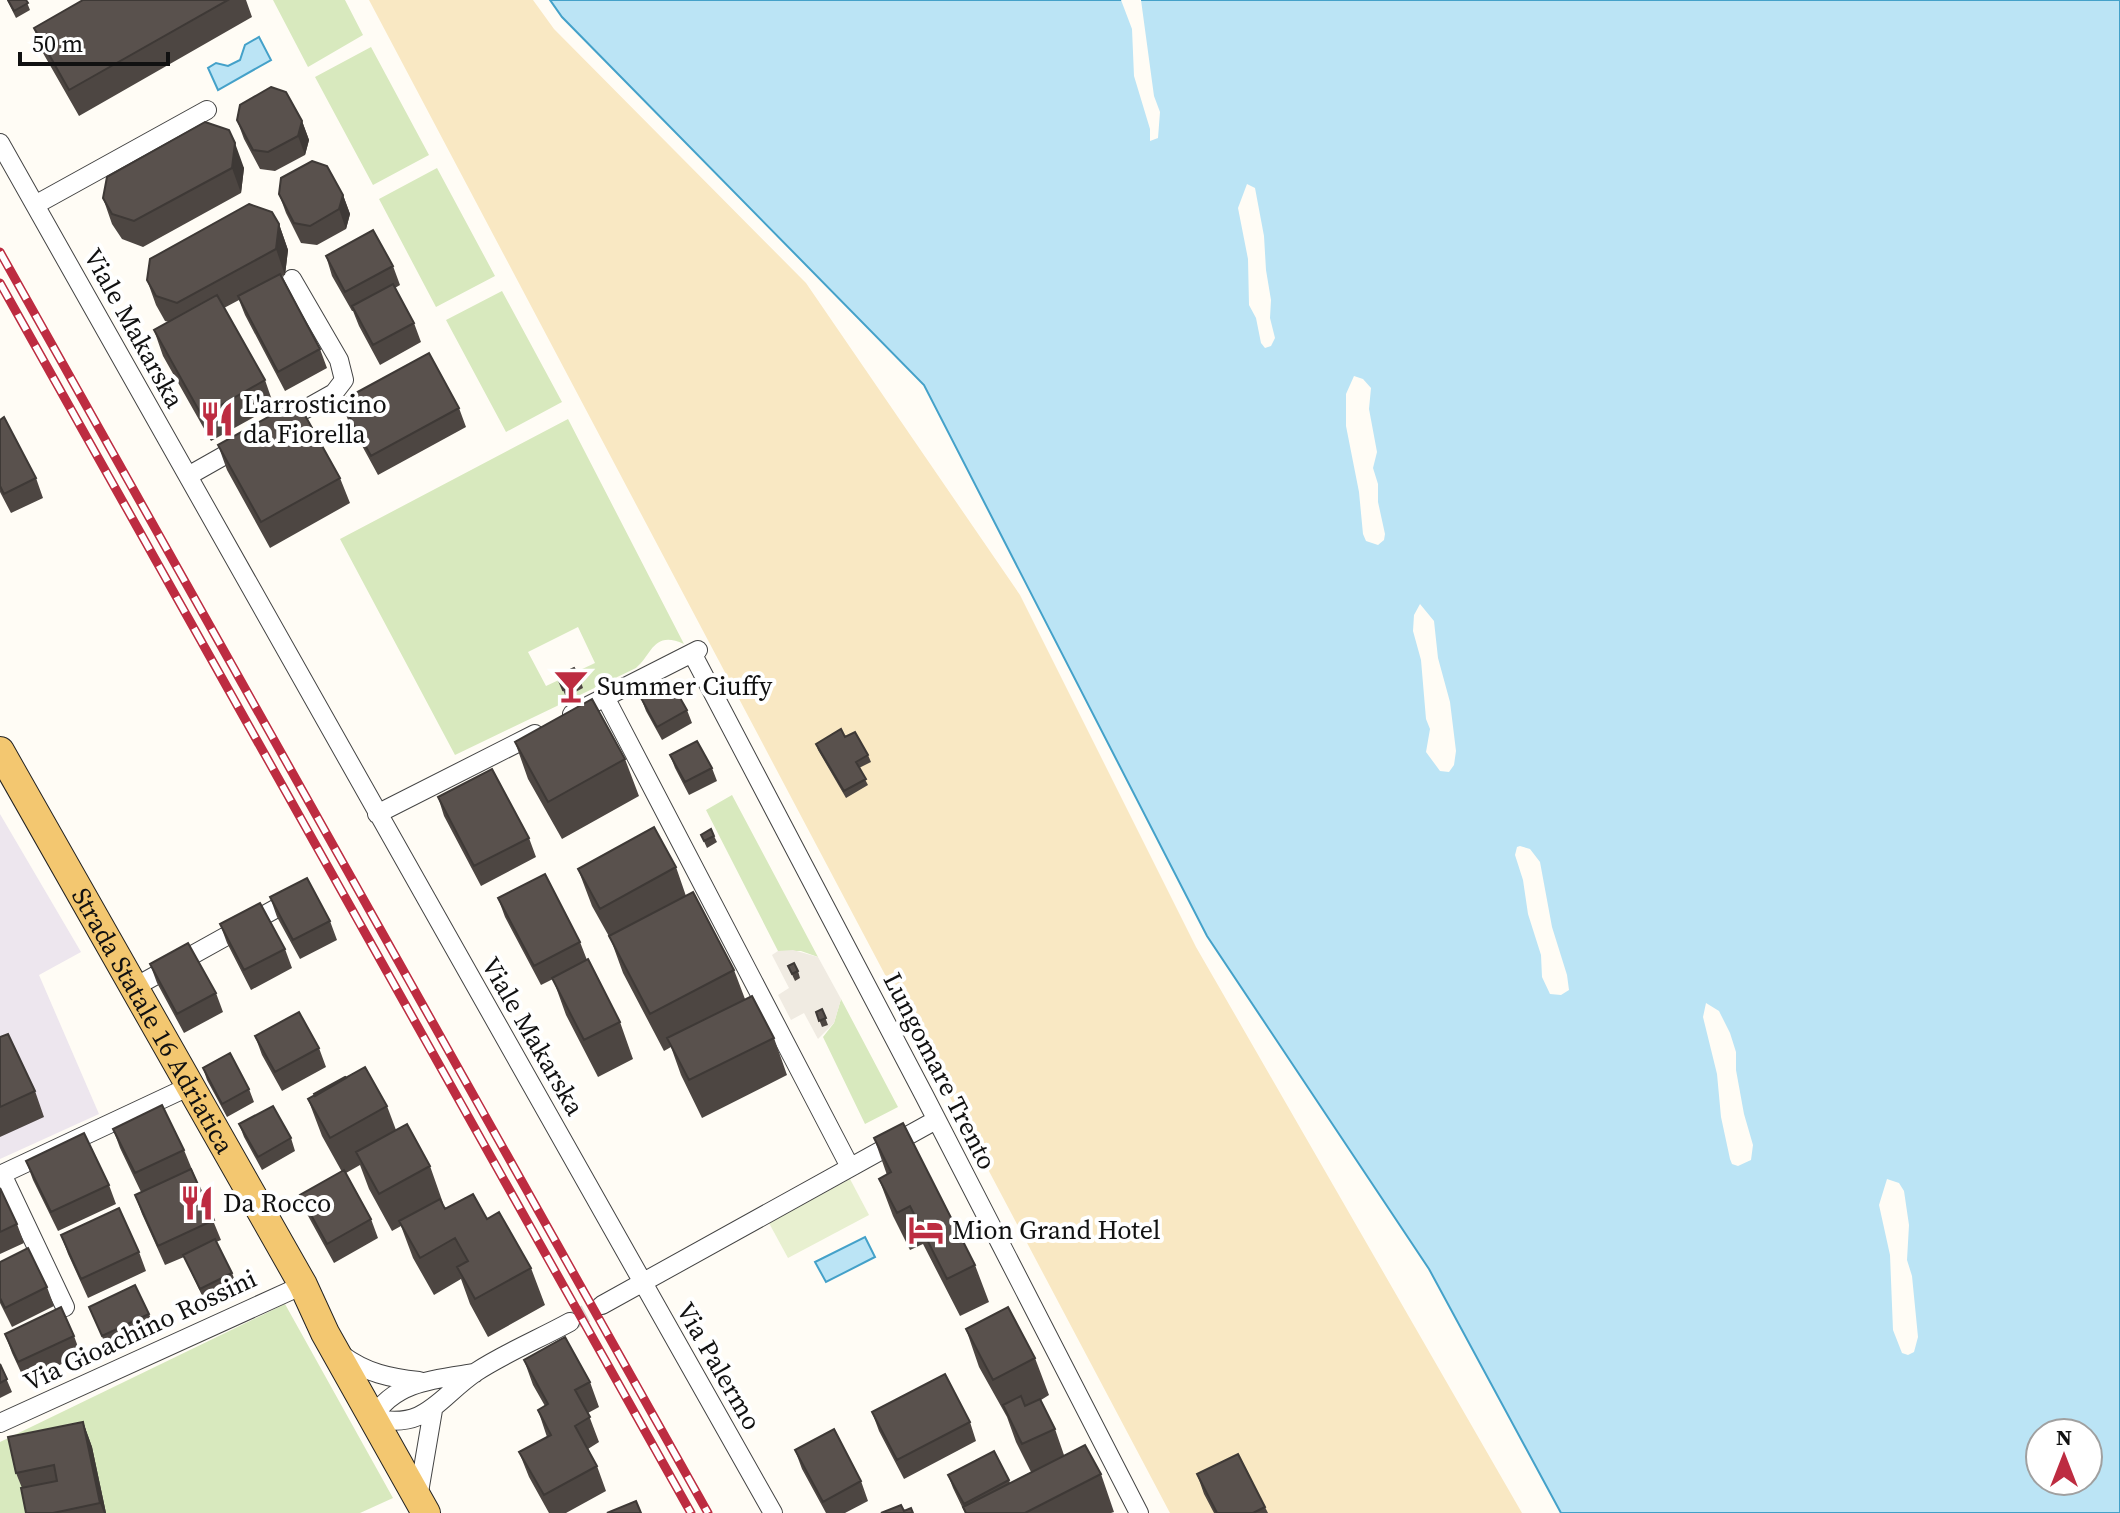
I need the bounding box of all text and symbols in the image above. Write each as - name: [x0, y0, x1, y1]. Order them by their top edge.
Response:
- scale bar: [20, 16, 168, 66]
- text: 50 m: [32, 27, 83, 60]
- street label: Viale Makarska: [75, 242, 193, 415]
- place label: L'arrosticino da Fiorella: [243, 386, 387, 452]
- restaurant icon: L'arrosticino da Fiorella: [198, 400, 236, 438]
- bar icon: Summer Ciuffy: [552, 667, 590, 705]
- place label: Summer Ciuffy: [597, 668, 773, 704]
- street label: Strada Statale 16 Adriatica: [63, 881, 243, 1161]
- street label: Viale Makarska: [473, 950, 593, 1123]
- street label: Lungomare Trento: [875, 966, 1005, 1176]
- restaurant icon: Da Rocco: [178, 1184, 216, 1222]
- place label: Da Rocco: [223, 1185, 331, 1221]
- hotel icon: Mion Grand Hotel: [907, 1211, 945, 1249]
- place label: Mion Grand Hotel: [952, 1212, 1161, 1248]
- street label: Via Gioachino Rossini: [18, 1260, 262, 1400]
- street label: Via Palermo: [668, 1295, 770, 1437]
- north arrow: [2024, 1417, 2104, 1497]
- text: N: [2056, 1422, 2072, 1452]

